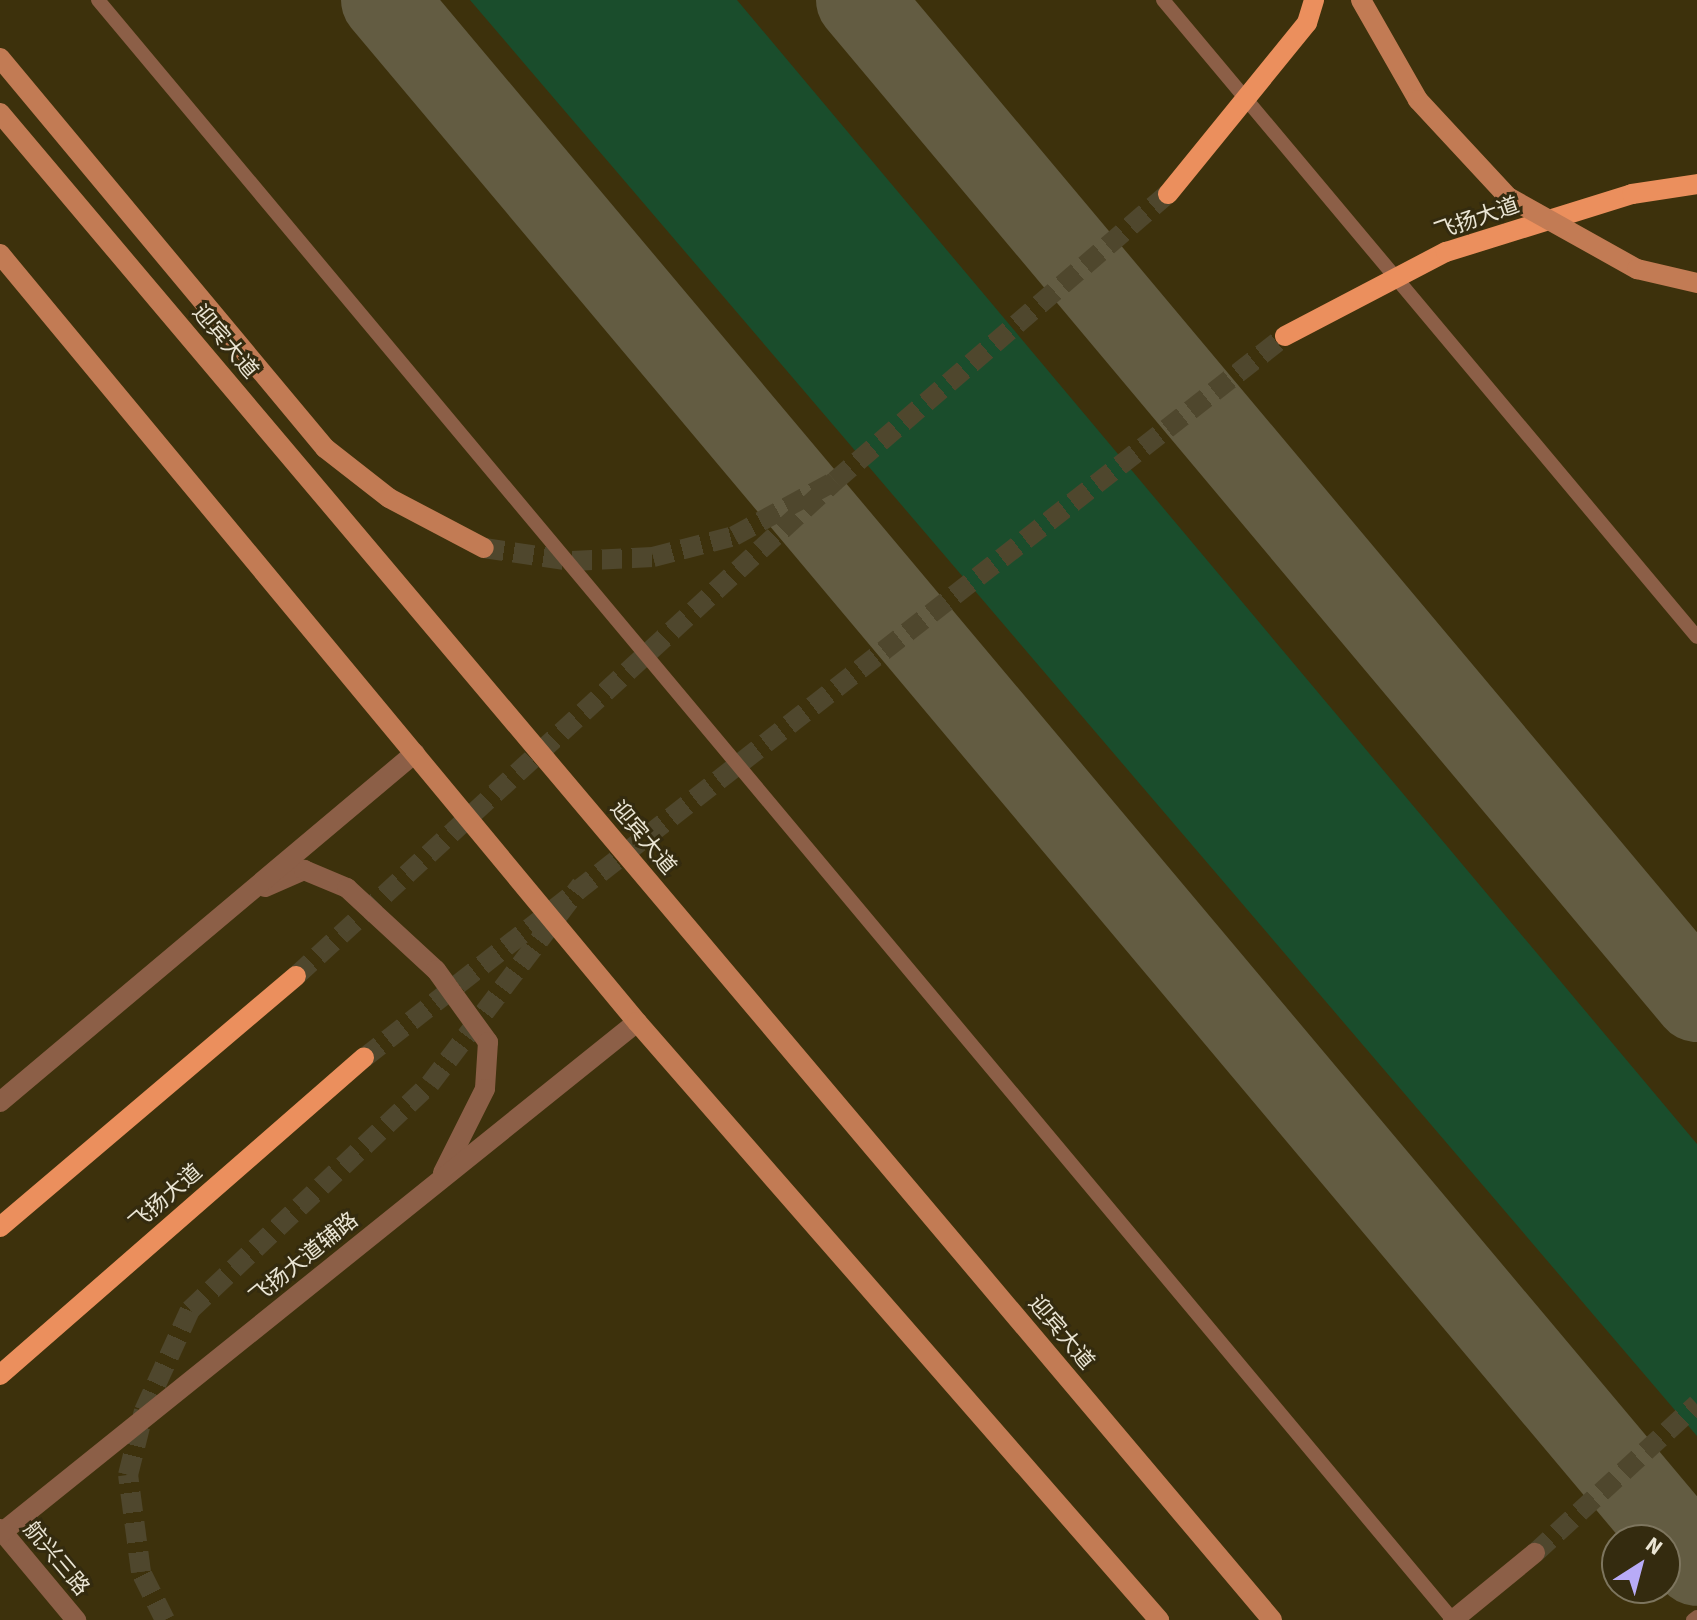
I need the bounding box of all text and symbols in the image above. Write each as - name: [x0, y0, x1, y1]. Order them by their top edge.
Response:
- street label: 飞扬大道: [1431, 192, 1523, 246]
- street label: 迎宾大道: [187, 300, 263, 384]
- street label: 迎宾大道: [605, 796, 681, 880]
- street label: 飞扬大道: [124, 1159, 208, 1237]
- street label: 飞扬大道辅路: [244, 1207, 364, 1311]
- street label: 迎宾大道: [1023, 1291, 1099, 1375]
- street label: 航兴三路: [18, 1517, 94, 1601]
- north arrow: [1601, 1524, 1681, 1604]
- text: N: [1639, 1529, 1669, 1563]

